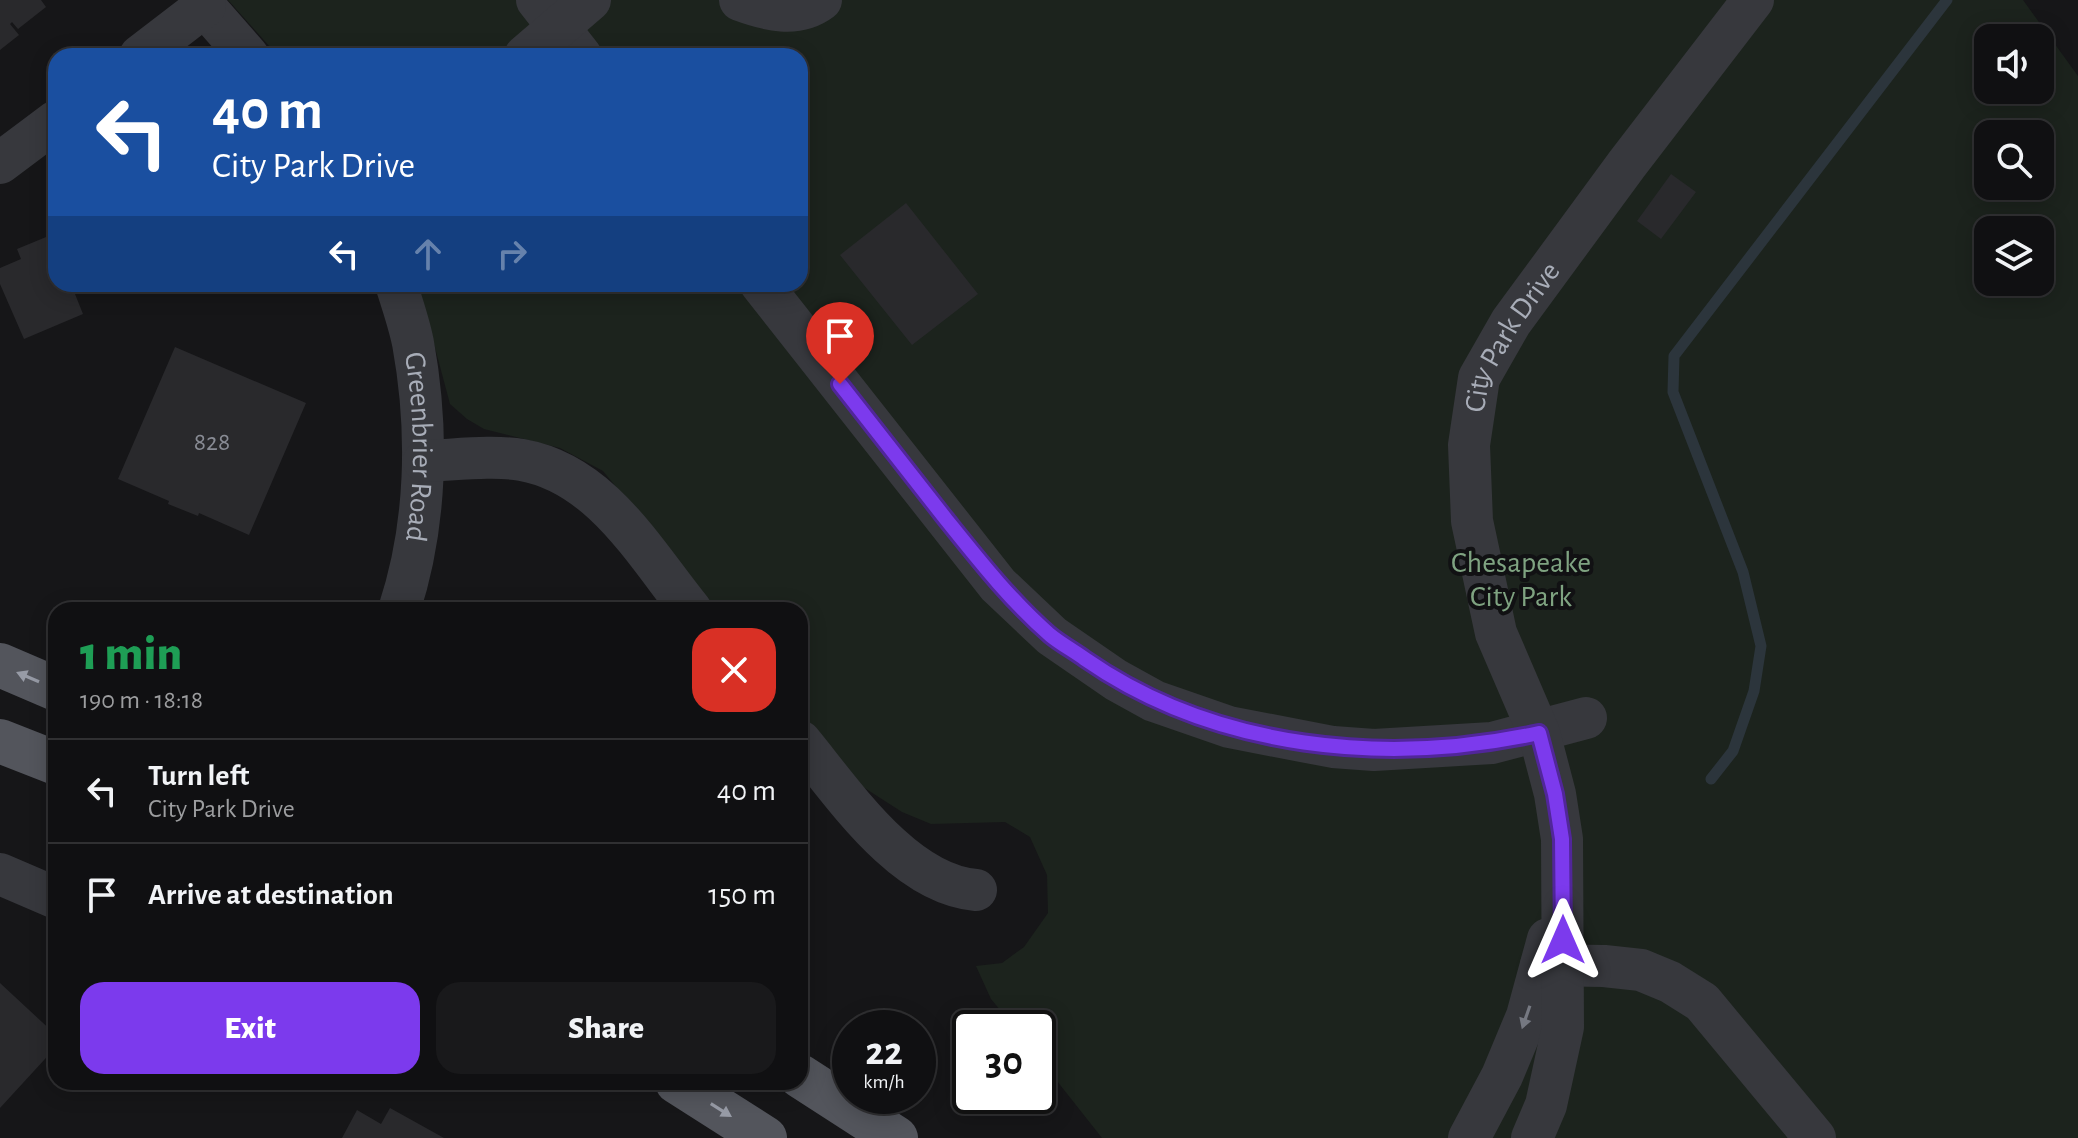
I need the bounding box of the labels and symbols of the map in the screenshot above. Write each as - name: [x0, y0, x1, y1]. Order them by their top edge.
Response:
- street label: City Park Drive: [1460, 257, 1566, 414]
- pin: [806, 302, 874, 384]
- street label: Greenbrier Road: [399, 350, 437, 544]
- house number: 828: [194, 429, 230, 455]
- park label: Chesapeake City Park: [1451, 548, 1591, 612]
- one-way arrow: [16, 670, 40, 683]
- position arrow: [1521, 898, 1605, 982]
- one-way arrow: [1519, 1005, 1532, 1029]
- speed limit sign: 30: [952, 1010, 1056, 1114]
- one-way arrow: [710, 1102, 732, 1116]

